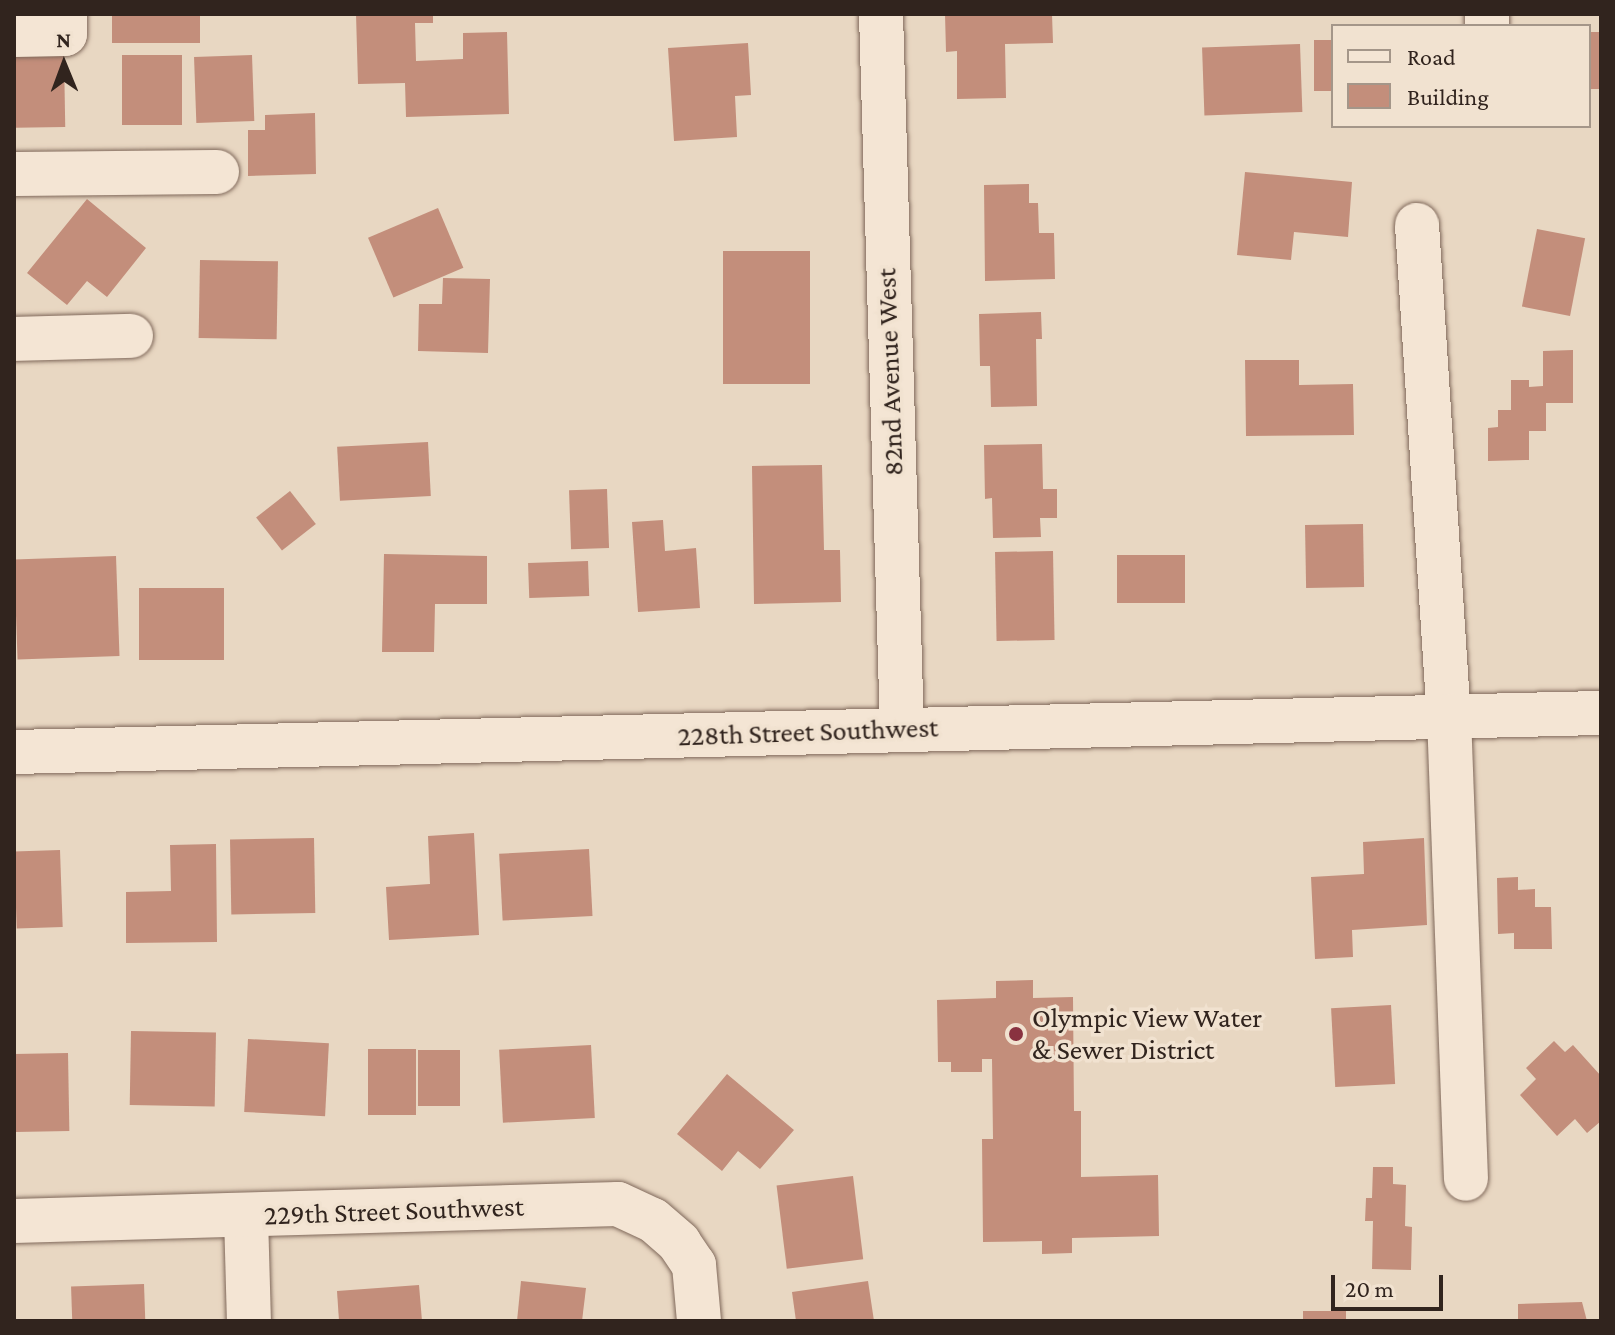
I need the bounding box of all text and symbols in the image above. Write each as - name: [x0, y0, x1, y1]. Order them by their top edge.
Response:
- north arrow: [24, 24, 104, 104]
- legend: [1331, 24, 1591, 128]
- text: N: [56, 27, 71, 52]
- text: Road: [1407, 43, 1456, 70]
- text: Building: [1407, 83, 1489, 110]
- street label: 82nd Avenue West: [870, 267, 910, 477]
- street label: 228th Street Southwest: [677, 711, 939, 753]
- place label: Olympic View Water & Sewer District: [1032, 1001, 1262, 1067]
- marker: Olympic View Water & Sewer District: [1007, 1025, 1025, 1043]
- street label: 229th Street Southwest: [263, 1190, 525, 1232]
- scale bar: [1335, 1259, 1447, 1309]
- text: 20 m: [1345, 1275, 1394, 1302]

